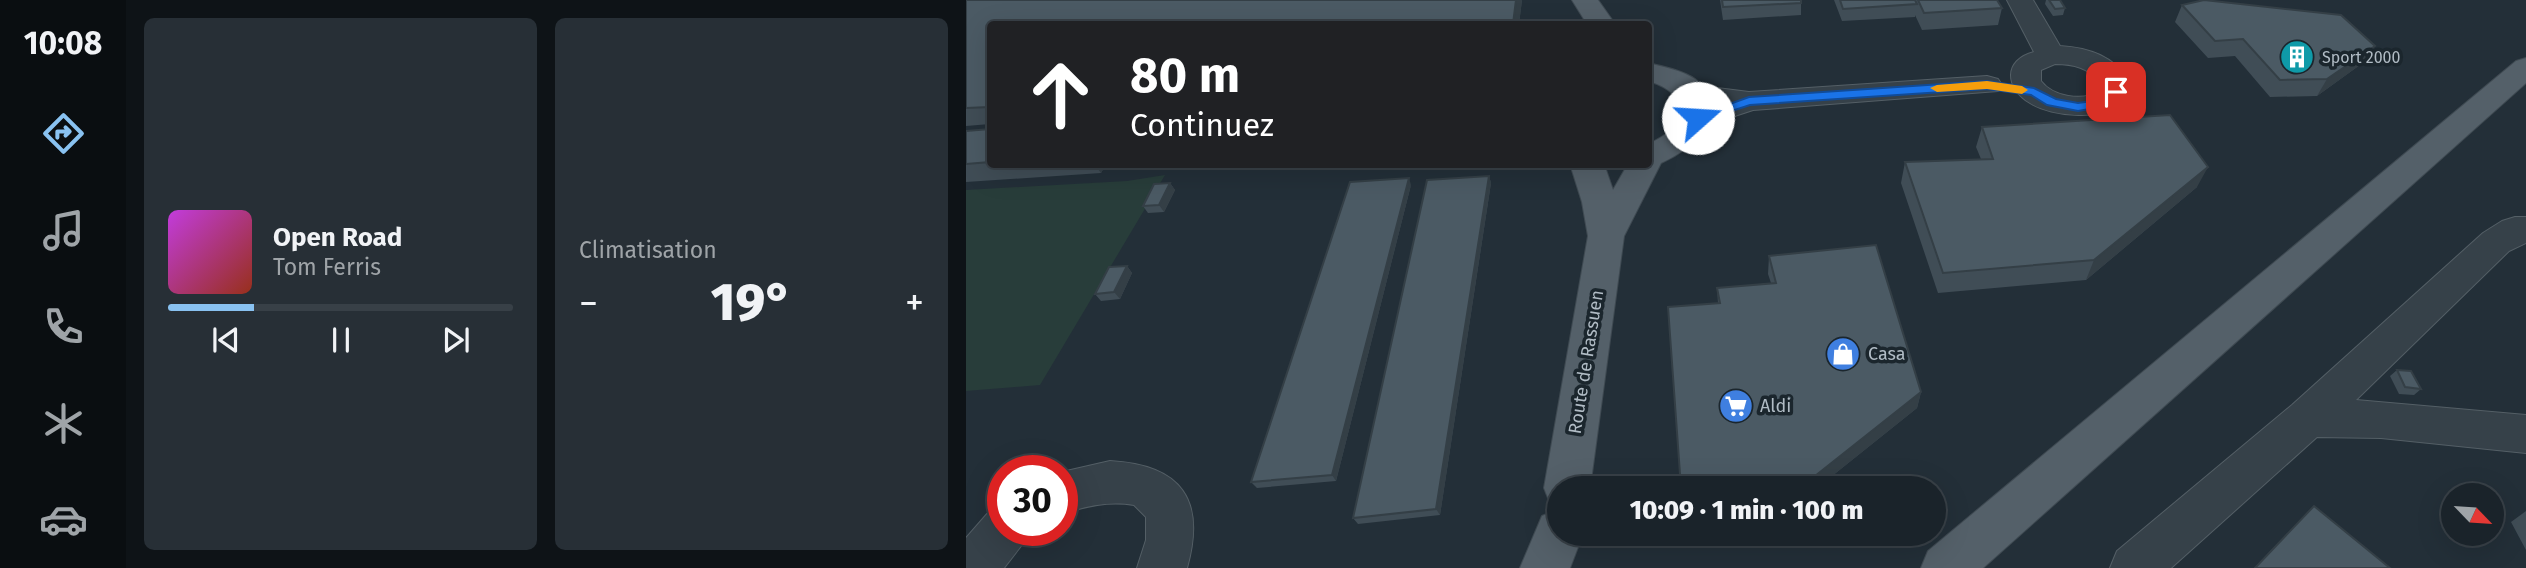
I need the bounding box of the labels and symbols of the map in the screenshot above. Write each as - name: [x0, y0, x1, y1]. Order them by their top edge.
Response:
- building icon: Sport 2000: [2278, 38, 2316, 76]
- place label: Sport 2000: [2322, 48, 2401, 67]
- pin: [2086, 62, 2146, 122]
- position arrow: [1661, 81, 1735, 155]
- street label: Route de Rassuen: [1564, 288, 1608, 436]
- shop icon: Casa: [1824, 335, 1862, 373]
- place label: Casa: [1868, 343, 1906, 365]
- supermarket icon: Aldi: [1717, 387, 1755, 425]
- place label: Aldi: [1760, 395, 1791, 417]
- speed limit sign: 30: [987, 455, 1078, 546]
- north arrow: [2441, 483, 2504, 546]

